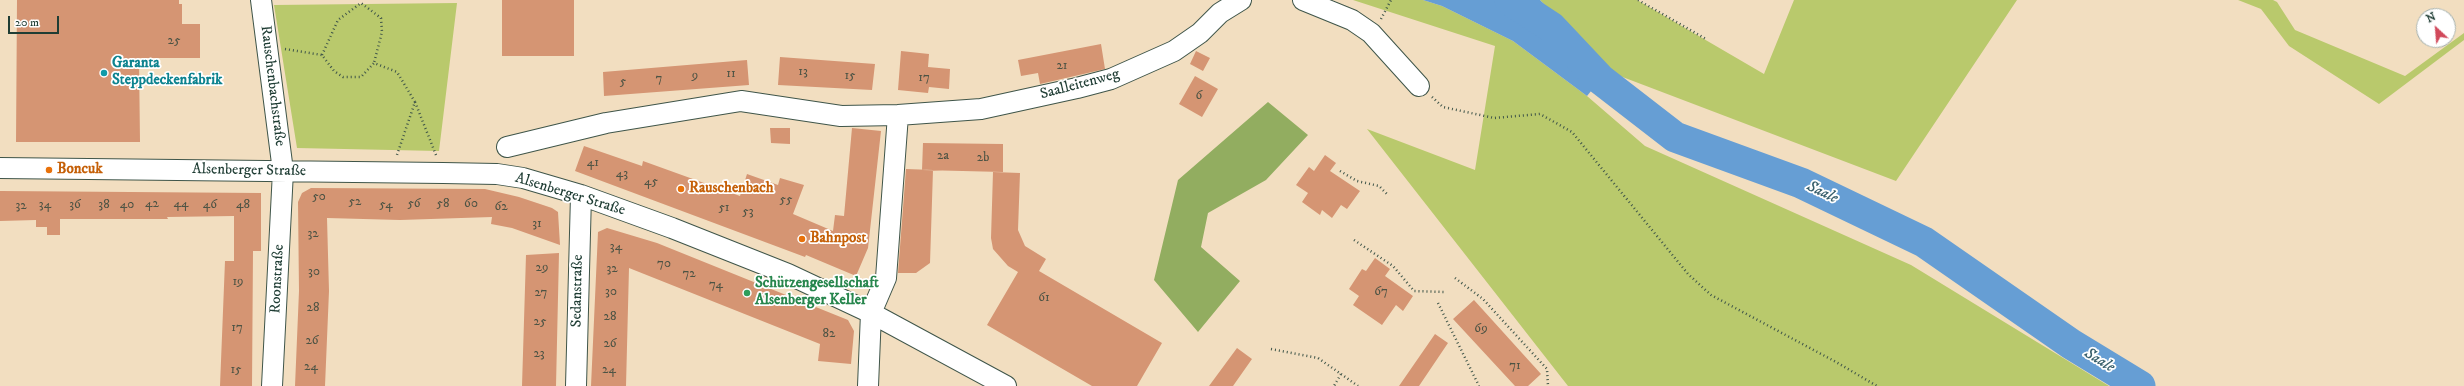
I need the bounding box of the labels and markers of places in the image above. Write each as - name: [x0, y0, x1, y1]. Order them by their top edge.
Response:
- place label: Garanta Steppdeckenfabrik: [112, 55, 222, 90]
- marker: Garanta Steppdeckenfabrik: [99, 68, 109, 78]
- place label: Boncuk: [57, 161, 103, 179]
- marker: Boncuk: [44, 165, 54, 175]
- place label: Rauschenbach: [689, 180, 774, 198]
- marker: Rauschenbach: [676, 184, 686, 194]
- place label: Bahnpost: [810, 230, 866, 248]
- marker: Bahnpost: [797, 234, 807, 244]
- place label: Schützengesellschaft Alsenberger Keller: [755, 275, 879, 310]
- marker: Schützengesellschaft Alsenberger Keller: [742, 288, 752, 298]

